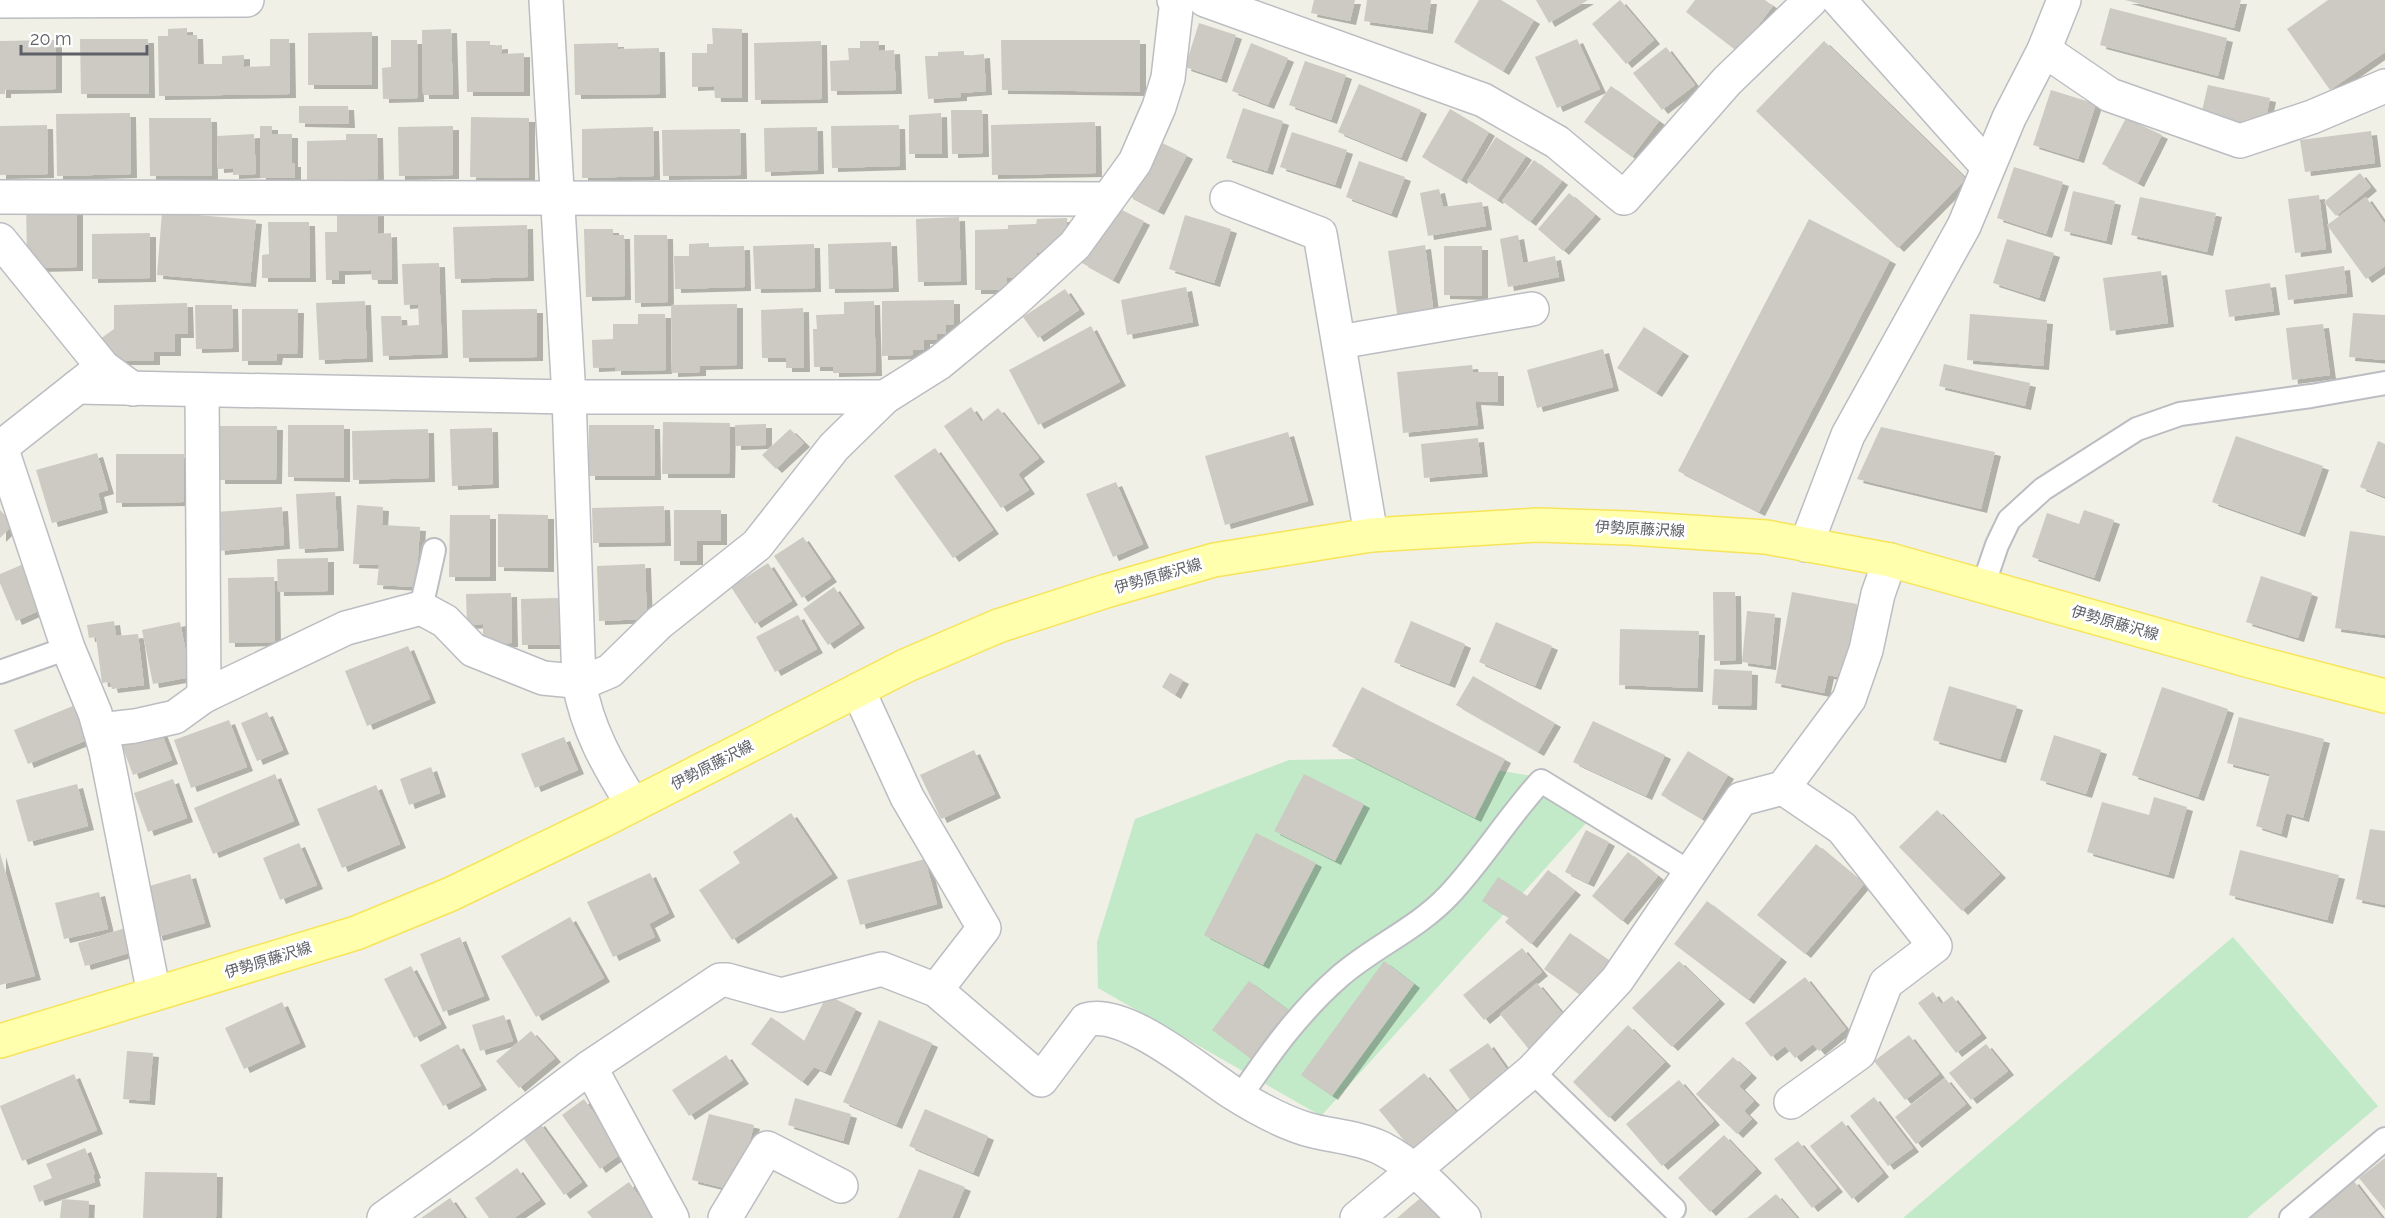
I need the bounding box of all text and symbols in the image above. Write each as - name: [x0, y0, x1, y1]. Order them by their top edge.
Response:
- scale bar: [21, 18, 147, 56]
- text: 20 m: [30, 28, 72, 49]
- street label: 伊勢原藤沢線: [1595, 518, 1685, 540]
- street label: 伊勢原藤沢線: [1112, 555, 1204, 597]
- street label: 伊勢原藤沢線: [2069, 602, 2161, 644]
- street label: 伊勢原藤沢線: [668, 737, 756, 793]
- street label: 伊勢原藤沢線: [222, 938, 314, 982]

